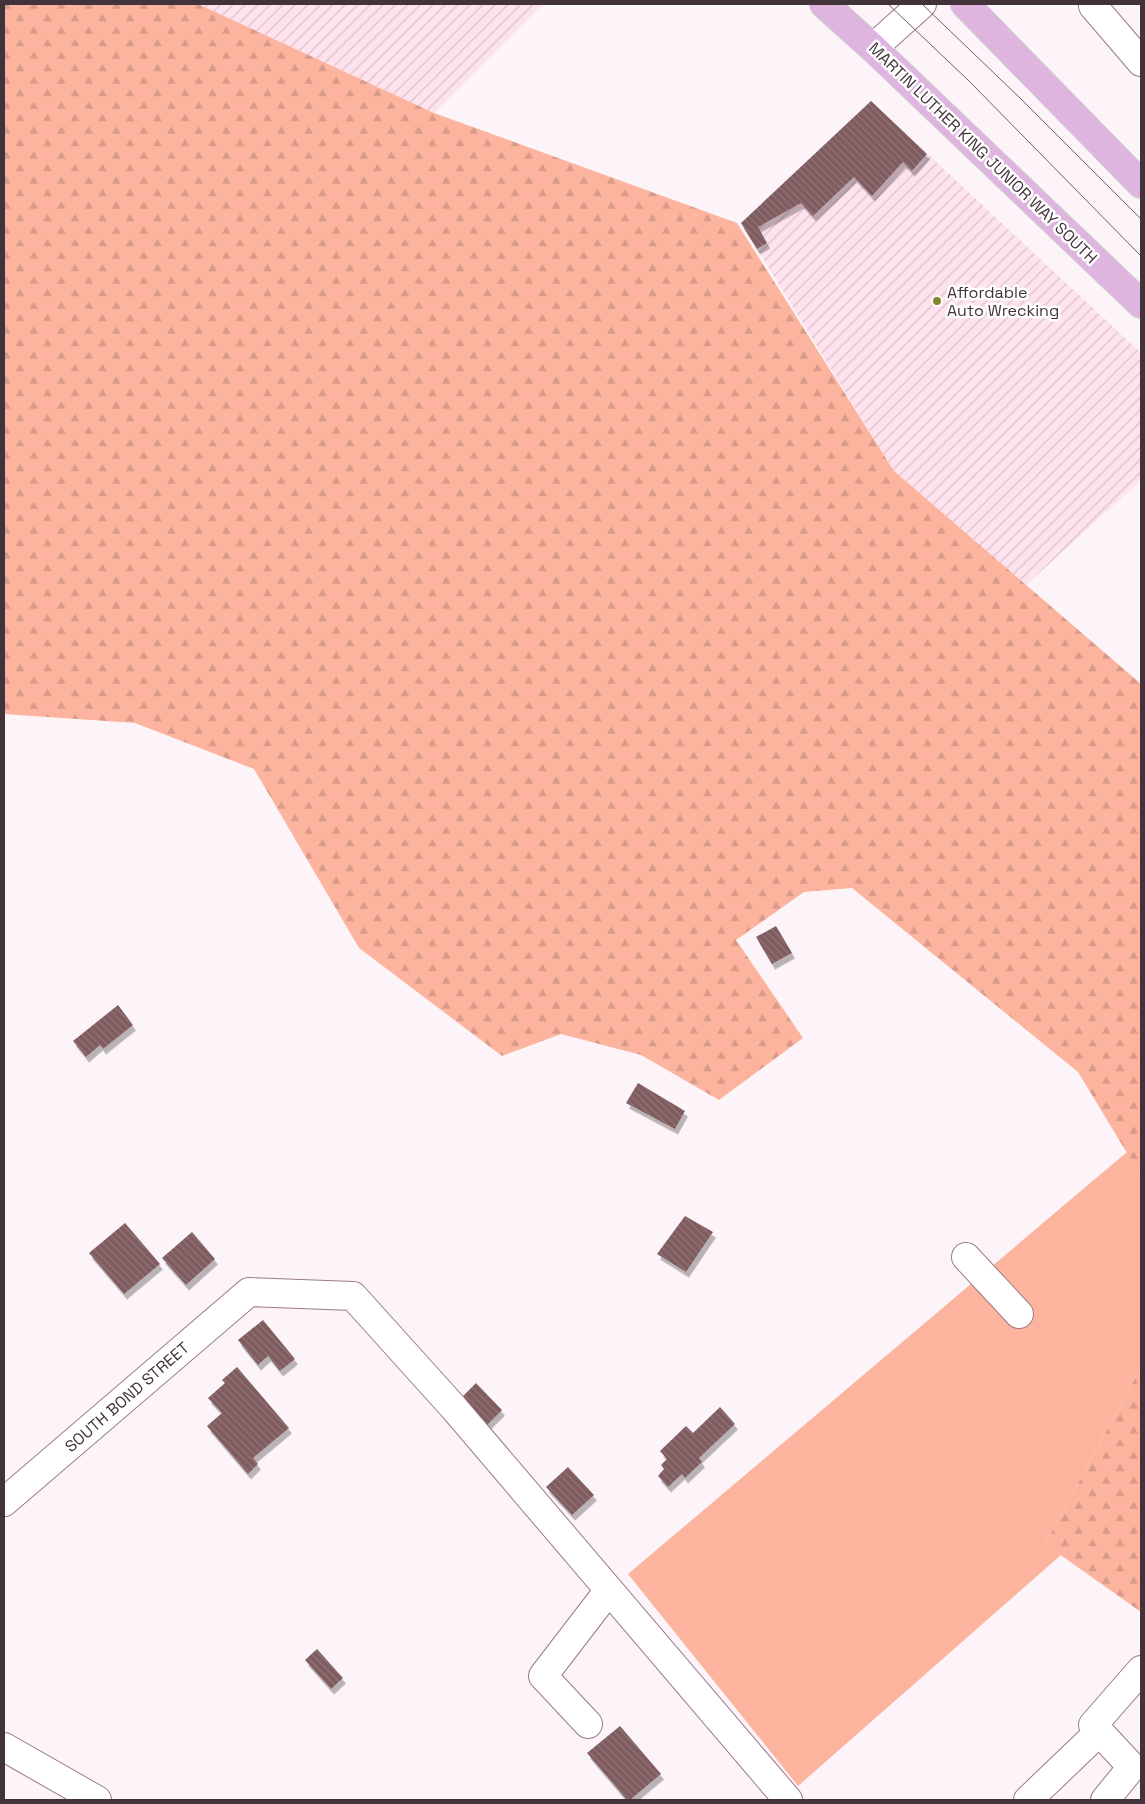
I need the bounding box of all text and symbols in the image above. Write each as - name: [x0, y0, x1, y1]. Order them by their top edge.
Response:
- street label: MARTIN LUTHER KING JUNIOR WAY SOUTH: [864, 38, 1102, 268]
- place label: Affordable Auto Wrecking: [947, 282, 1059, 321]
- marker: Affordable Auto Wrecking: [931, 295, 943, 307]
- street label: SOUTH BOND STREET: [60, 1337, 194, 1457]

